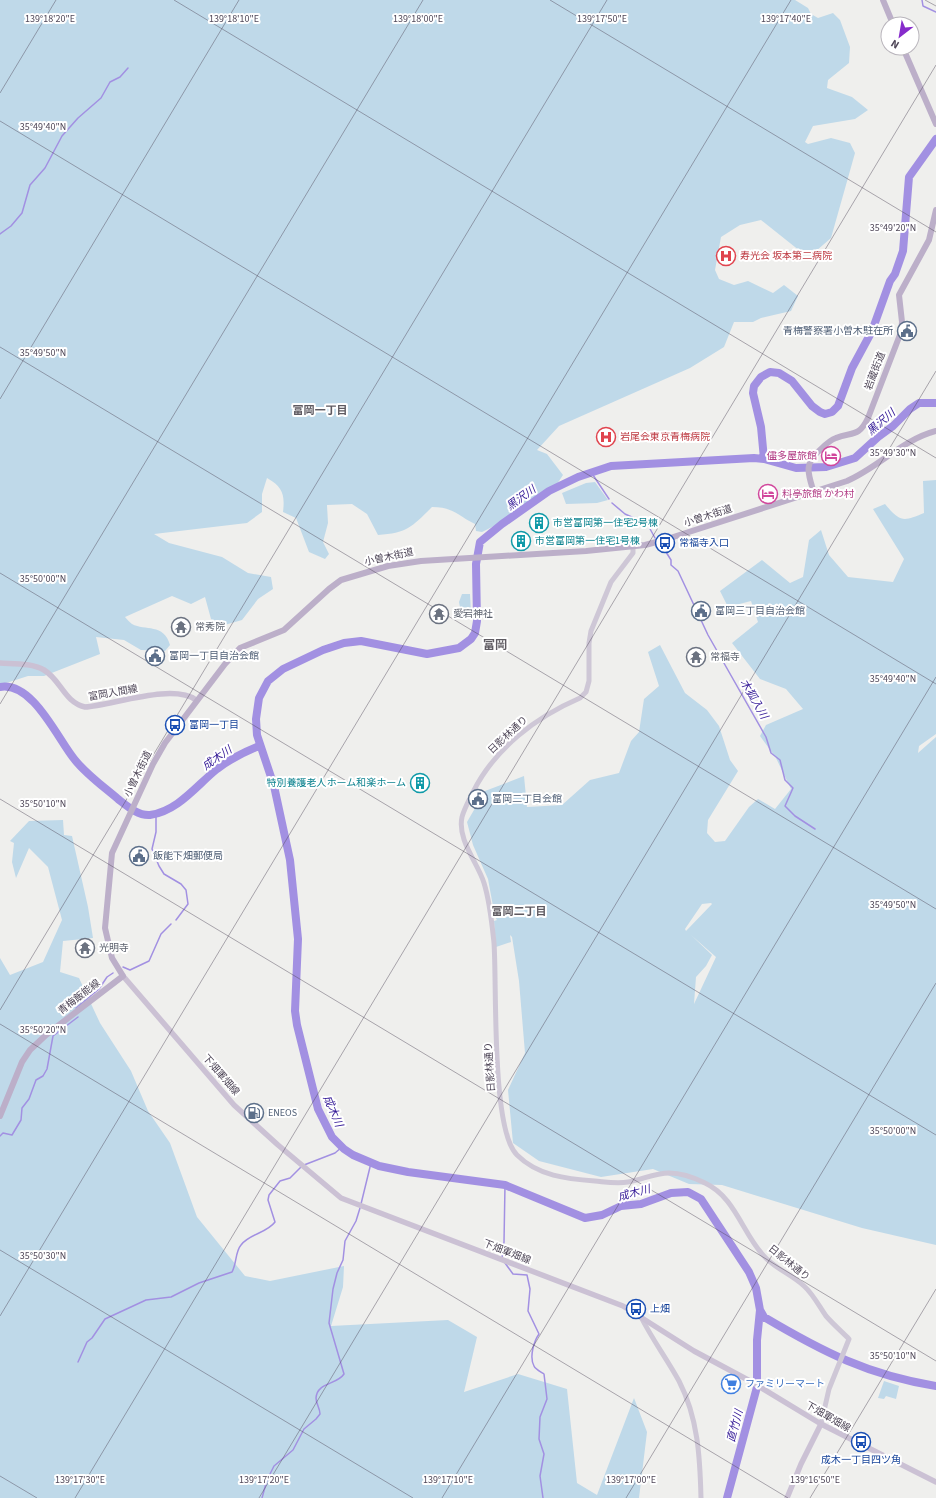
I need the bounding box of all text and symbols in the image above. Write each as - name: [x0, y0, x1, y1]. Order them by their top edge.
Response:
- text: 139°18'20"E: [25, 12, 75, 26]
- text: 139°18'10"E: [209, 12, 259, 26]
- text: 139°18'00"E: [393, 12, 443, 26]
- text: 139°17'50"E: [577, 12, 627, 26]
- text: 139°17'40"E: [761, 12, 811, 26]
- north arrow: [880, 16, 920, 56]
- text: N: [888, 36, 902, 52]
- text: 35°49'40"N: [20, 120, 66, 134]
- text: 35°49'20"N: [870, 221, 916, 235]
- hospital icon: 寿光会 坂本第二病院: [715, 245, 737, 267]
- place label: 寿光会 坂本第二病院: [740, 249, 832, 263]
- public building icon: 青梅警察署小曽木駐在所: [896, 320, 918, 342]
- place label: 青梅警察署小曽木駐在所: [783, 324, 893, 338]
- text: 35°49'50"N: [20, 346, 66, 360]
- street label: 岩蔵街道: [861, 350, 889, 392]
- district label: 富岡一丁目: [293, 403, 348, 418]
- water label: 黒沢川: [864, 405, 899, 438]
- hospital icon: 岩尾会東京青梅病院: [595, 426, 617, 448]
- place label: 岩尾会東京青梅病院: [620, 430, 710, 444]
- hotel icon: 儘多屋旅館: [820, 445, 842, 467]
- text: 35°49'30"N: [870, 446, 916, 460]
- place label: 儘多屋旅館: [766, 449, 817, 463]
- water label: 黒沢川: [503, 482, 540, 514]
- hotel icon: 料亭旅館 かわ村: [757, 483, 779, 505]
- place label: 料亭旅館 かわ村: [782, 487, 854, 501]
- street label: 小曽木街道: [682, 502, 734, 530]
- building icon: 市営富岡第一住宅2号棟: [528, 512, 550, 534]
- place label: 市営富岡第一住宅2号棟: [553, 516, 658, 530]
- building icon: 市営富岡第一住宅1号棟: [510, 530, 532, 552]
- bus stop icon: 常福寺入口: [654, 532, 676, 554]
- place label: 市営富岡第一住宅1号棟: [535, 534, 640, 548]
- place label: 常福寺入口: [679, 536, 729, 550]
- street label: 小曽木街道: [363, 545, 415, 569]
- text: 35°50'00"N: [20, 572, 66, 586]
- public building icon: 富岡三丁目自治会館: [690, 600, 712, 622]
- temple icon: 愛宕神社: [428, 603, 450, 625]
- place label: 富岡三丁目自治会館: [715, 604, 805, 618]
- place label: 愛宕神社: [453, 607, 493, 621]
- temple icon: 常秀院: [170, 616, 192, 638]
- place label: 常秀院: [195, 620, 225, 634]
- district label: 富岡: [483, 637, 507, 654]
- public building icon: 富岡一丁目自治会館: [144, 645, 166, 667]
- temple icon: 常福寺: [685, 646, 707, 668]
- place label: 富岡一丁目自治会館: [169, 649, 259, 663]
- place label: 常福寺: [710, 650, 740, 664]
- text: 35°49'40"N: [870, 672, 916, 686]
- water label: 木狐入川: [737, 676, 772, 723]
- street label: 富岡入間線: [87, 682, 139, 704]
- street label: 日影林通り: [485, 713, 531, 757]
- bus stop icon: 富岡一丁目: [164, 714, 186, 736]
- place label: 富岡一丁目: [189, 718, 239, 732]
- water label: 成木川: [199, 742, 236, 774]
- street label: 小曽木街道: [121, 748, 155, 800]
- building icon: 特別養護老人ホーム和楽ホーム: [409, 772, 431, 794]
- place label: 特別養護老人ホーム和楽ホーム: [267, 776, 406, 790]
- public building icon: 富岡二丁目会館: [467, 788, 489, 810]
- place label: 富岡二丁目会館: [492, 792, 562, 806]
- text: 35°50'10"N: [20, 797, 66, 811]
- public building icon: 飯能下畑郵便局: [128, 845, 150, 867]
- place label: 飯能下畑郵便局: [153, 849, 223, 863]
- text: 35°49'50"N: [870, 898, 916, 912]
- district label: 富岡二丁目: [492, 904, 547, 919]
- temple icon: 光明寺: [74, 937, 96, 959]
- place label: 光明寺: [99, 941, 129, 955]
- street label: 青梅飯能線: [55, 976, 103, 1018]
- text: 35°50'20"N: [20, 1023, 66, 1037]
- street label: 日影林通り: [481, 1042, 499, 1092]
- street label: 下畑軍畑線: [199, 1052, 243, 1098]
- water label: 成木川: [320, 1093, 347, 1130]
- fuel station icon: ENEOS: [243, 1102, 265, 1124]
- place label: ENEOS: [268, 1106, 297, 1120]
- text: 35°50'00"N: [870, 1124, 916, 1138]
- water label: 成木川: [616, 1181, 653, 1205]
- street label: 下畑軍畑線: [481, 1237, 533, 1267]
- street label: 日影林通り: [765, 1242, 813, 1284]
- text: 35°50'30"N: [20, 1249, 66, 1263]
- bus stop icon: 上畑: [625, 1298, 647, 1320]
- place label: 上畑: [650, 1302, 670, 1316]
- text: 35°50'10"N: [870, 1349, 916, 1363]
- supermarket icon: ファミリーマート: [720, 1373, 742, 1395]
- place label: ファミリーマート: [745, 1377, 825, 1391]
- street label: 下畑軍畑線: [803, 1398, 853, 1436]
- water label: 直竹川: [723, 1407, 747, 1444]
- bus stop icon: 成木一丁目四ツ角: [850, 1431, 872, 1453]
- place label: 成木一丁目四ツ角: [821, 1453, 901, 1467]
- text: 139°17'30"E: [55, 1473, 105, 1487]
- text: 139°17'20"E: [239, 1473, 289, 1487]
- text: 139°17'10"E: [423, 1473, 473, 1487]
- text: 139°17'00"E: [606, 1473, 656, 1487]
- text: 139°16'50"E: [790, 1473, 840, 1487]

